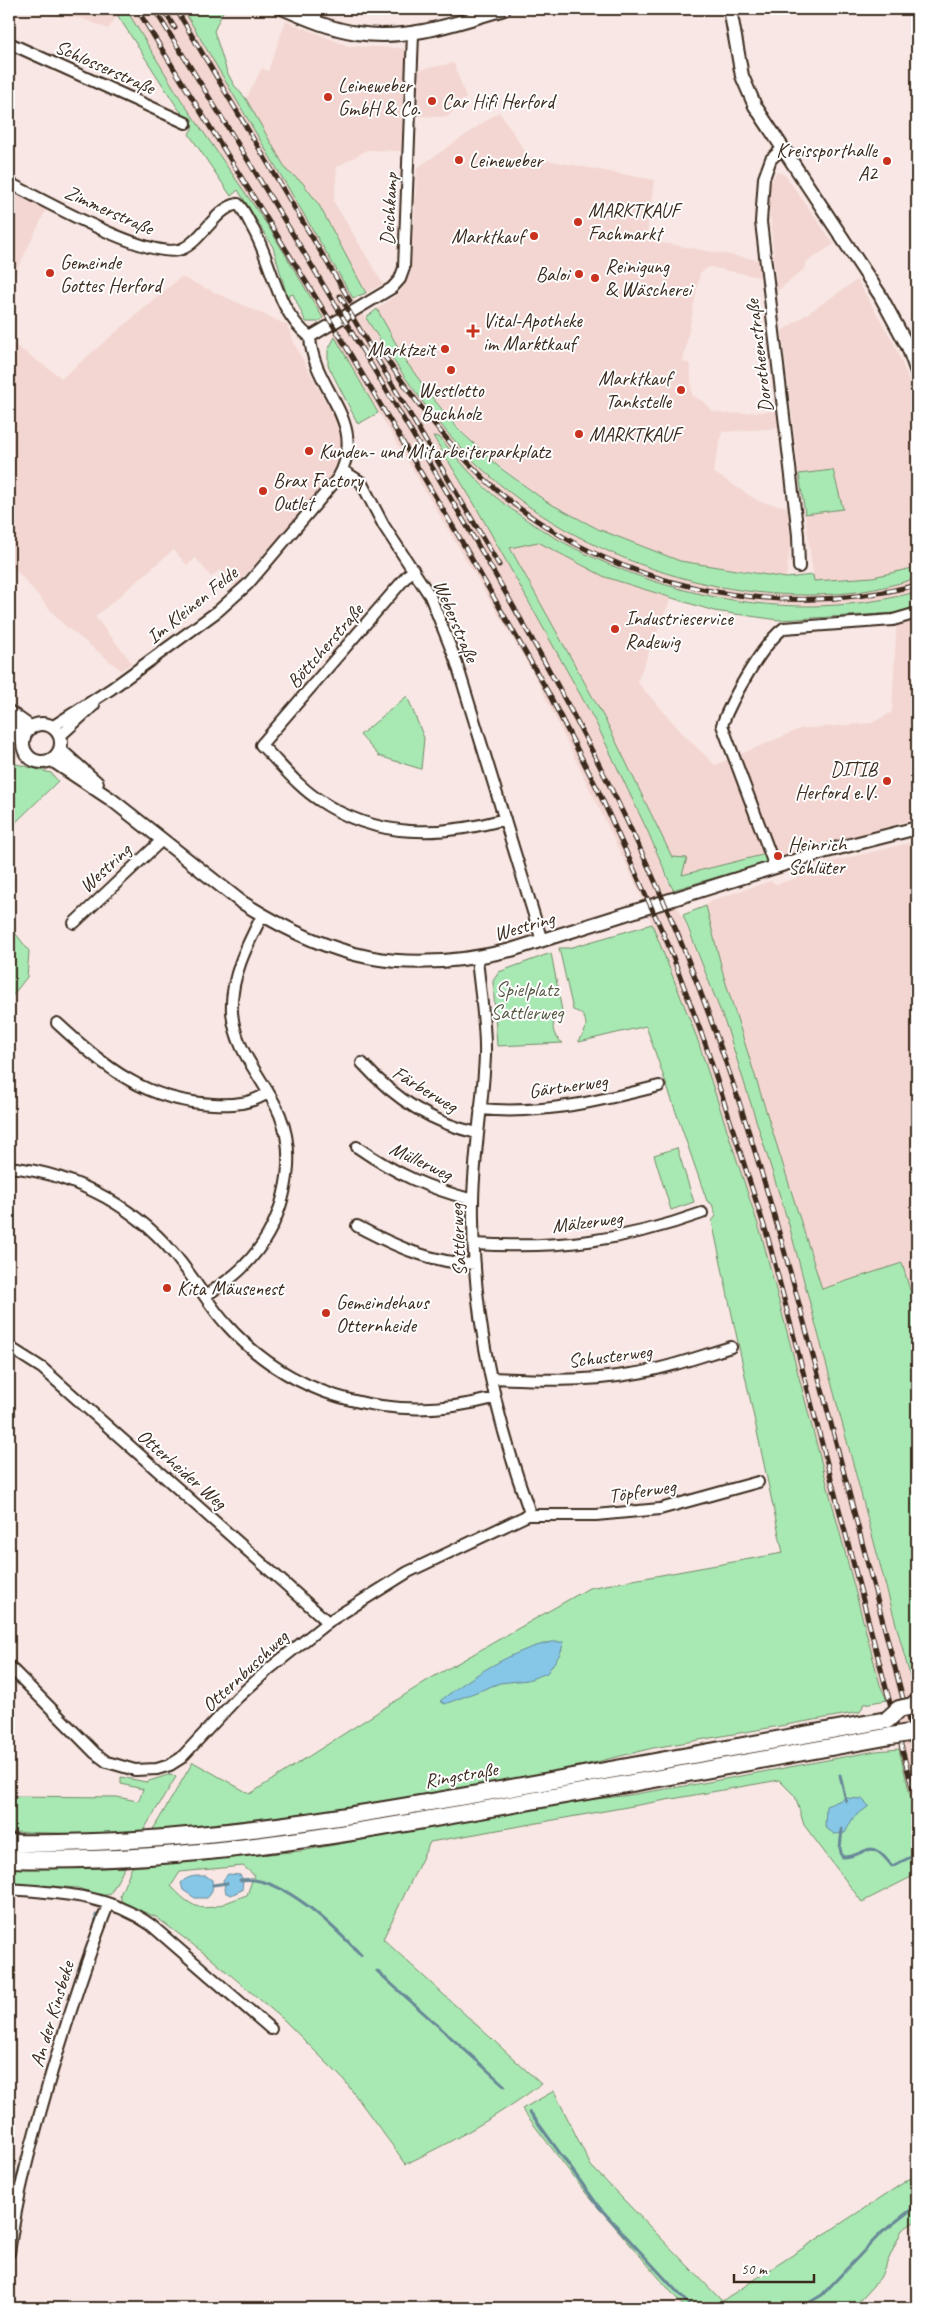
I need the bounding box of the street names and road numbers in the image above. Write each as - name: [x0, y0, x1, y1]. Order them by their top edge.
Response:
- street label: Schlosserstraße: [51, 34, 160, 101]
- street label: Deichkamp: [375, 171, 403, 246]
- street label: Zimmerstraße: [61, 179, 159, 241]
- street label: Dorotheenstraße: [739, 296, 778, 414]
- street label: Im Kleinen Felde: [141, 560, 244, 649]
- street label: Weberstraße: [428, 576, 485, 667]
- street label: Böttcherstraße: [281, 597, 370, 694]
- street label: Westring: [74, 837, 137, 898]
- street label: Westring: [491, 905, 559, 947]
- street label: Färberweg: [388, 1060, 464, 1119]
- street label: Gärtnerweg: [527, 1068, 611, 1104]
- street label: Müllerweg: [386, 1136, 458, 1187]
- street label: Sattlerweg: [444, 1201, 472, 1277]
- street label: Mälzerweg: [551, 1205, 625, 1239]
- street label: Schusterweg: [567, 1338, 654, 1374]
- street label: Otterheider Weg: [132, 1423, 233, 1515]
- street label: Töpferweg: [607, 1473, 679, 1509]
- street label: Otternbuschweg: [197, 1624, 294, 1717]
- street label: Ringstraße: [423, 1756, 501, 1794]
- street label: An der Kinsbeke: [24, 1957, 80, 2070]

